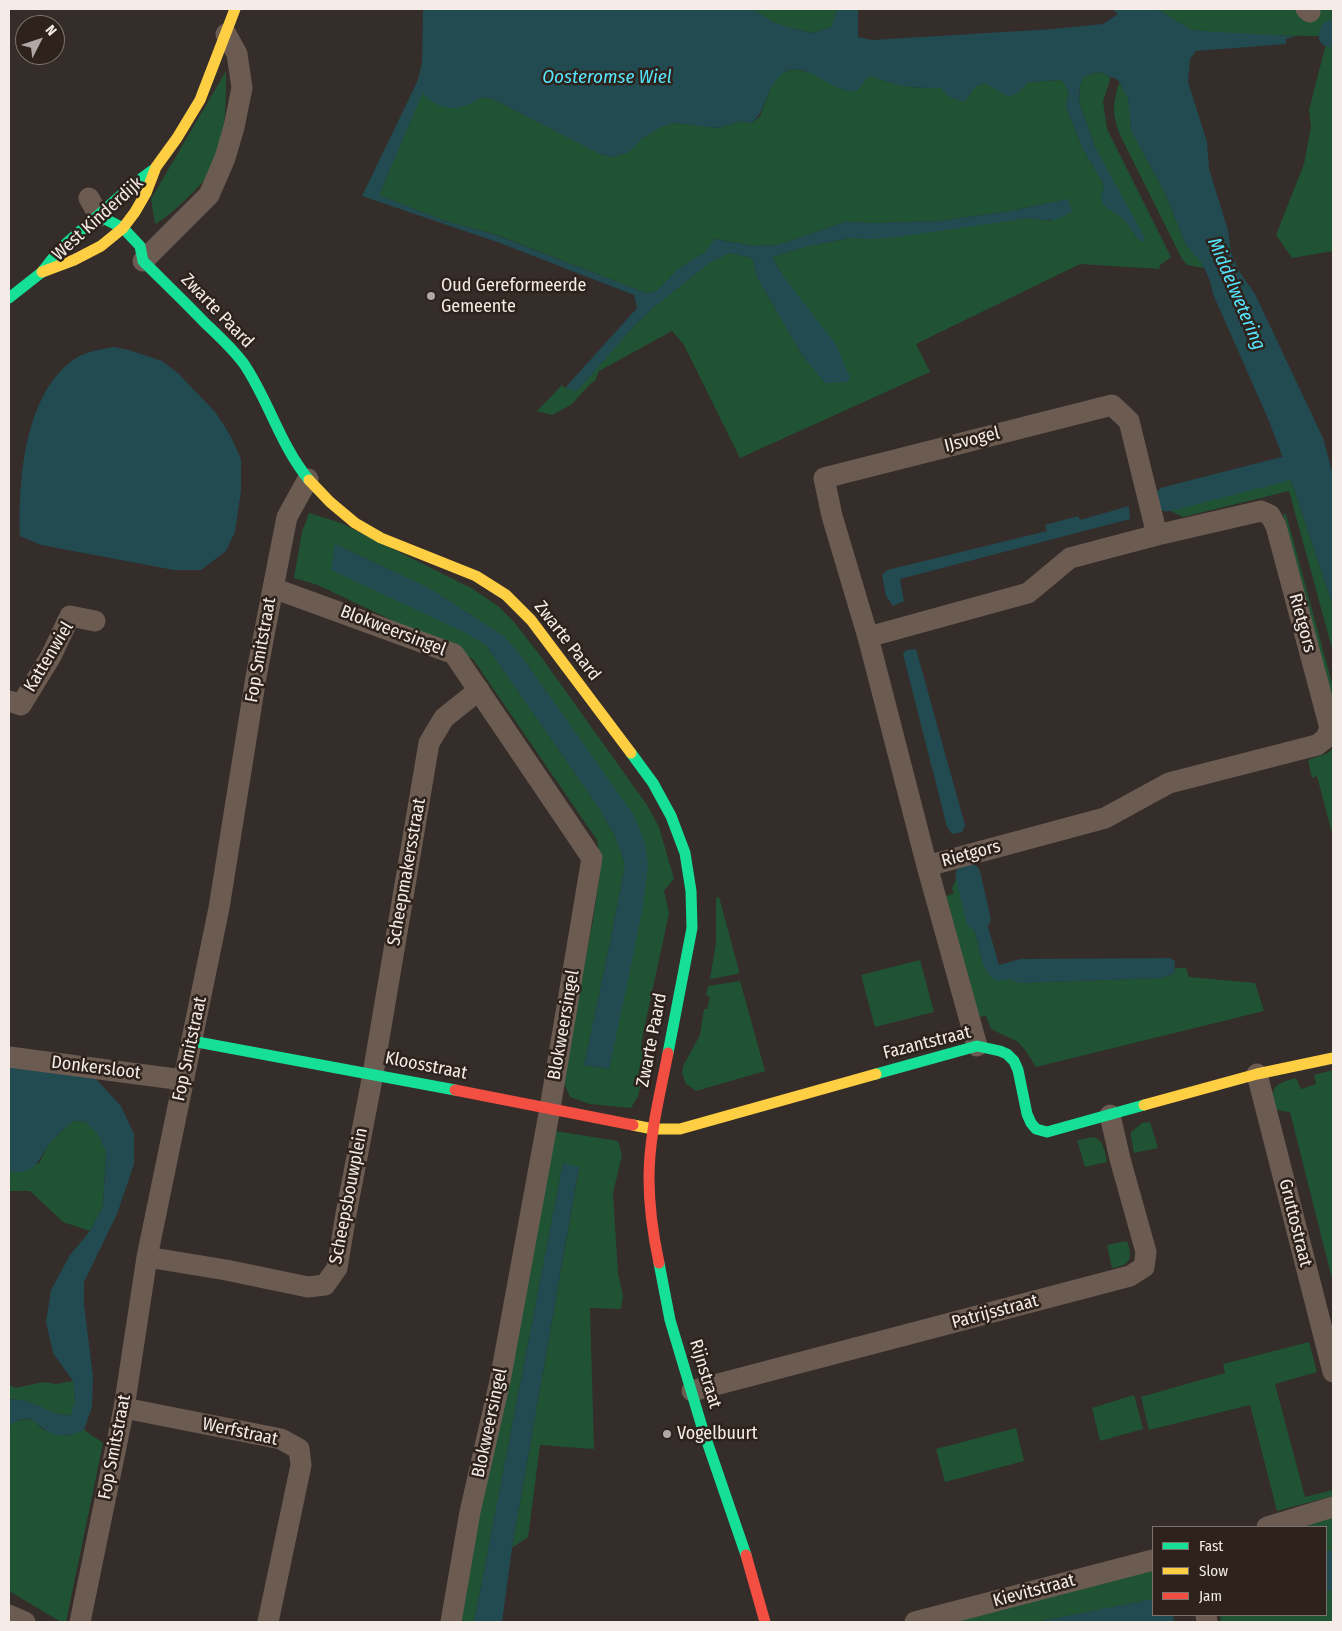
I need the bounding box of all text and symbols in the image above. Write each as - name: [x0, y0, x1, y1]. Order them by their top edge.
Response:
- north arrow: [15, 15, 65, 65]
- text: N: [42, 22, 60, 39]
- water label: Oosteromse Wiel: [542, 67, 672, 89]
- street label: West Kinderdijk: [48, 173, 148, 265]
- water label: Middelwetering: [1202, 234, 1270, 354]
- street label: Zwarte Paard: [176, 269, 258, 353]
- place label: Oud Gereformeerde Gemeente: [441, 275, 586, 318]
- marker: Oud Gereformeerde Gemeente: [425, 290, 437, 302]
- street label: IJsvogel: [942, 423, 1002, 457]
- street label: Rietgors: [1284, 591, 1320, 655]
- street label: Fop Smitstraat: [241, 596, 281, 704]
- street label: Zwarte Paard: [529, 597, 605, 685]
- street label: Blokweersingel: [337, 601, 449, 661]
- street label: Kattenwiel: [20, 618, 78, 696]
- street label: Scheepmakersstraat: [383, 796, 431, 948]
- street label: Rietgors: [939, 836, 1003, 872]
- street label: Blokweersingel: [544, 968, 584, 1082]
- street label: Zwarte Paard: [632, 991, 672, 1089]
- street label: Fop Smitstraat: [168, 995, 212, 1103]
- street label: Fazantstraat: [881, 1022, 973, 1064]
- street label: Kloosstraat: [383, 1047, 469, 1085]
- street label: Donkersloot: [50, 1052, 142, 1084]
- street label: Scheepsbouwplein: [325, 1126, 373, 1266]
- street label: Gruttostraat: [1274, 1177, 1316, 1269]
- street label: Patrijsstraat: [949, 1290, 1041, 1334]
- street label: Rijnstraat: [684, 1337, 726, 1411]
- street label: Blokweersingel: [468, 1366, 512, 1480]
- street label: Fop Smitstraat: [94, 1393, 136, 1501]
- street label: Werfstraat: [200, 1413, 280, 1451]
- place label: Vogelbuurt: [677, 1423, 758, 1445]
- marker: Vogelbuurt: [661, 1428, 673, 1440]
- legend: [1152, 1526, 1327, 1616]
- text: Fast: [1199, 1537, 1223, 1555]
- text: Slow: [1199, 1562, 1228, 1580]
- street label: Kievitstraat: [991, 1570, 1077, 1612]
- text: Jam: [1199, 1587, 1222, 1605]

